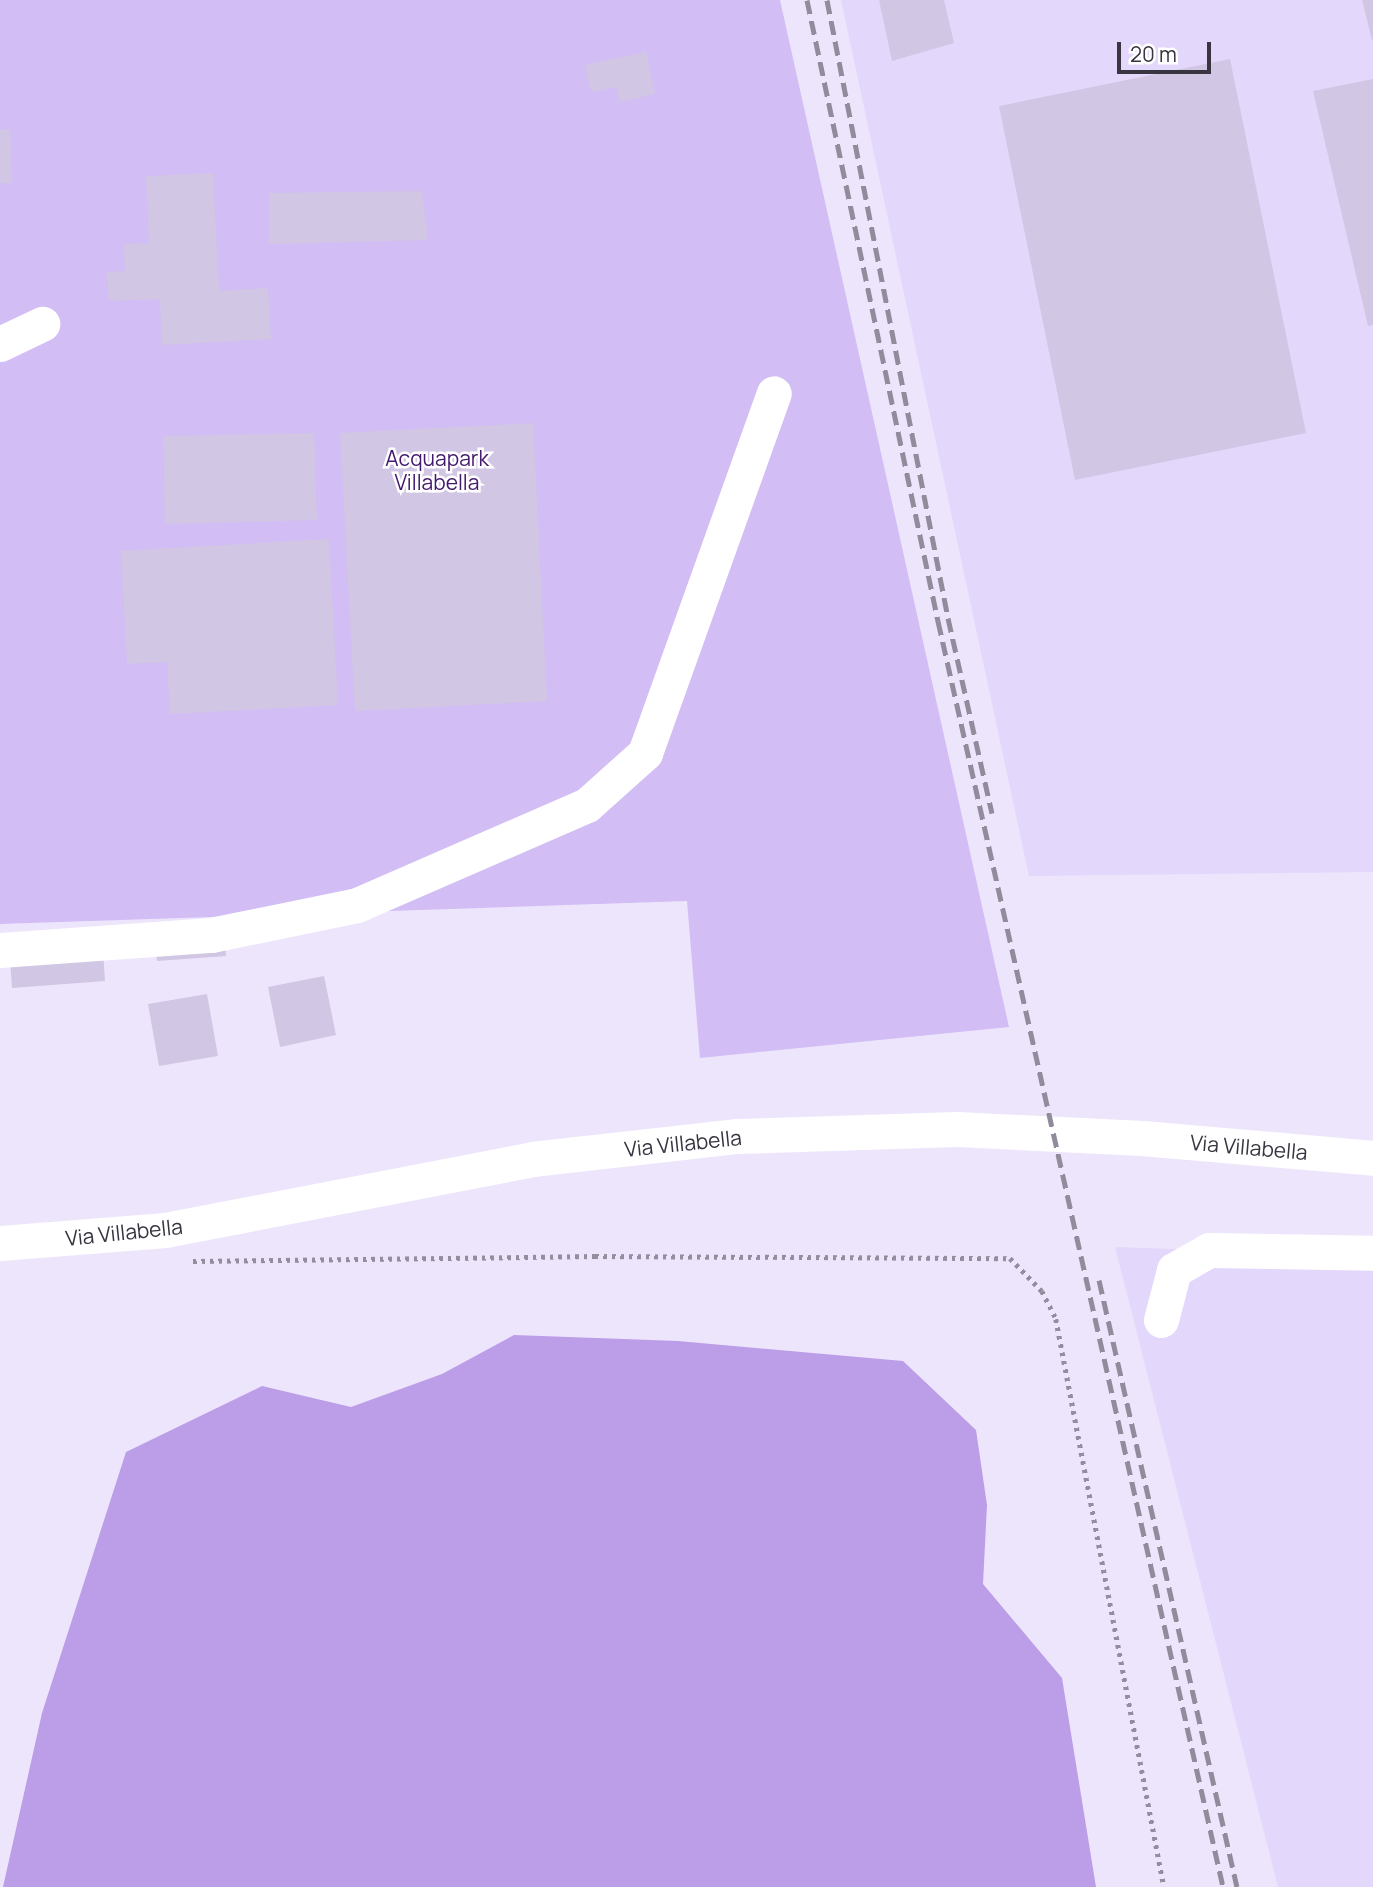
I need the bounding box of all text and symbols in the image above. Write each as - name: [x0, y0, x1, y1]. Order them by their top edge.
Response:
- scale bar: [1121, 28, 1216, 72]
- text: 20 m: [1130, 40, 1177, 68]
- park label: Acquapark Villabella: [385, 445, 489, 495]
- street label: Via Villabella: [623, 1124, 743, 1162]
- street label: Via Villabella: [1189, 1129, 1309, 1165]
- street label: Via Villabella: [64, 1213, 184, 1251]

